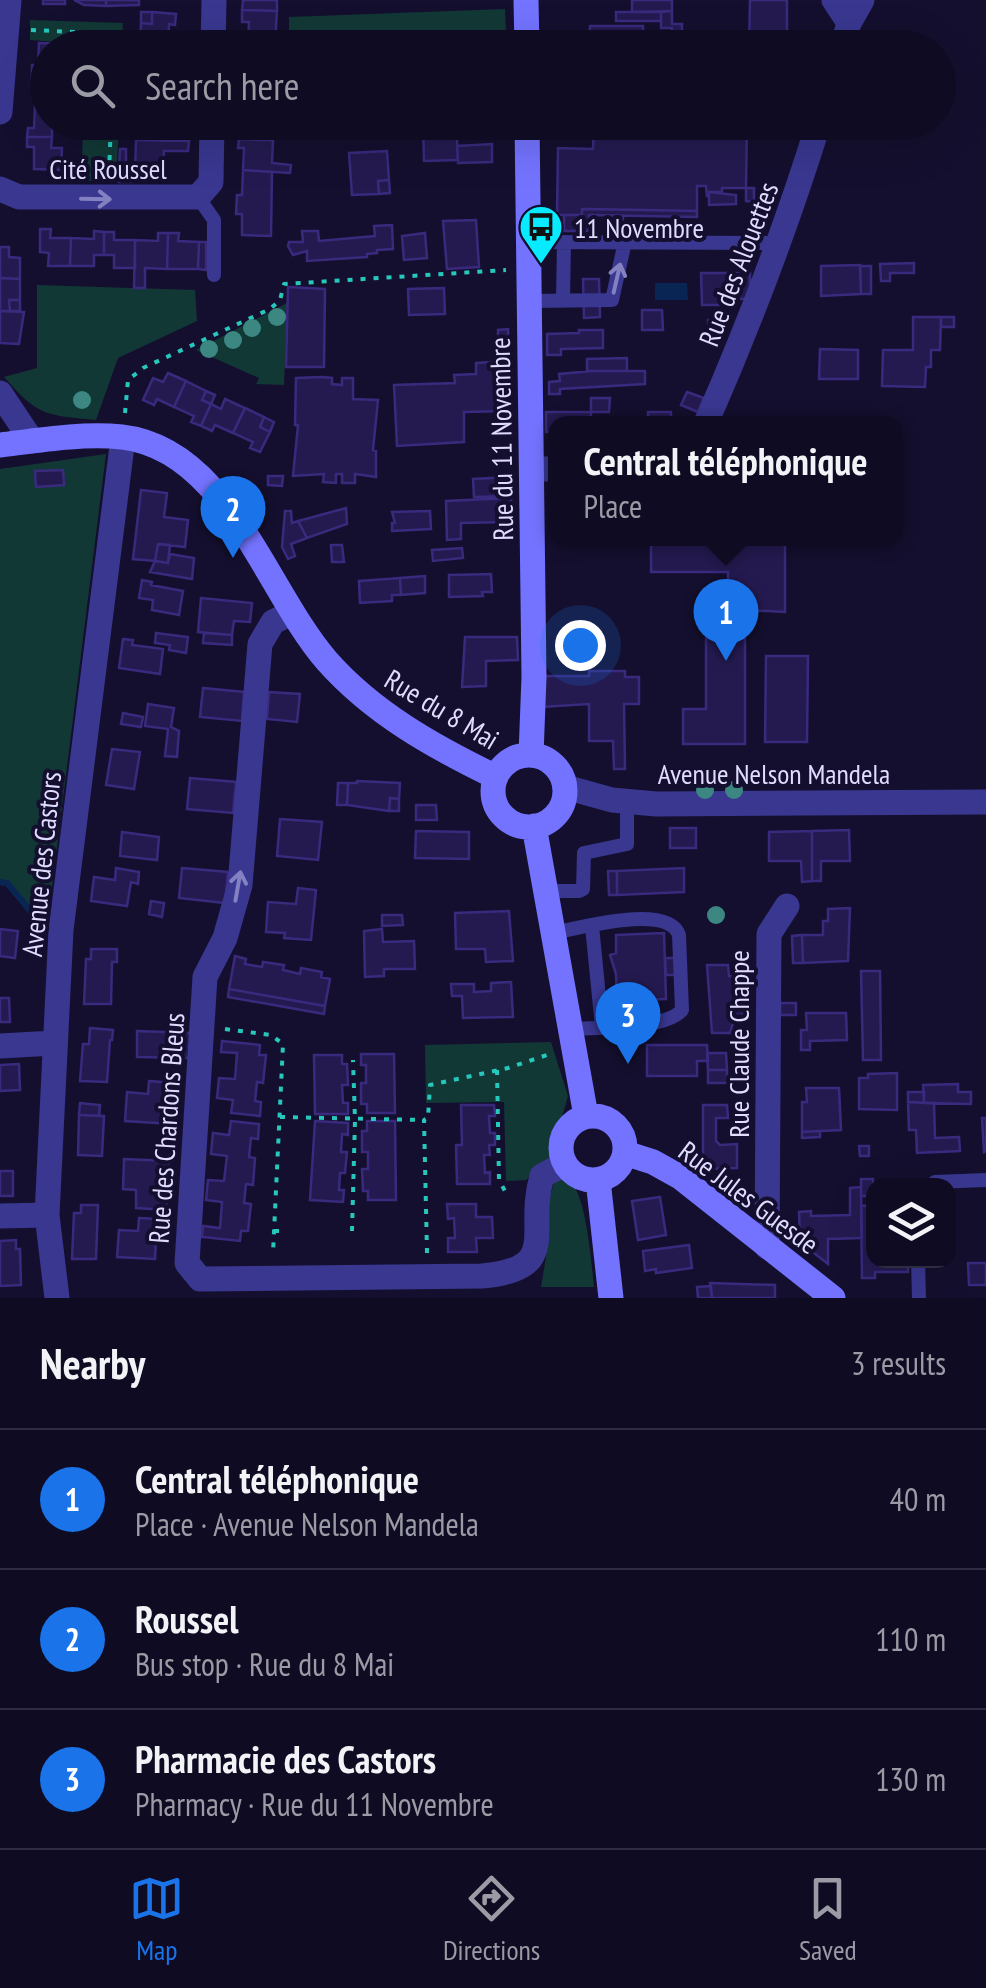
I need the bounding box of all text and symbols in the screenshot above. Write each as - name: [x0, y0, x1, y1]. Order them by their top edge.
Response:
- search box: [30, 30, 956, 140]
- icon: search: [65, 58, 120, 113]
- text: Search here: [145, 61, 299, 110]
- street label: Cité Roussel: [49, 150, 167, 187]
- street label: Rue des Alouettes: [690, 177, 786, 351]
- one-way arrow: [79, 189, 111, 208]
- bus stop icon: 11 Novembre: [518, 204, 564, 265]
- place label: 11 Novembre: [574, 209, 704, 246]
- one-way arrow: [609, 263, 627, 295]
- street label: Rue du 11 Novembre: [481, 337, 521, 541]
- popup: [548, 416, 903, 546]
- text: Central téléphonique: [584, 436, 867, 485]
- pin: 2: [200, 476, 266, 558]
- text: Place: [584, 485, 642, 527]
- pin: 1: [694, 578, 758, 661]
- your location: [555, 620, 606, 671]
- street label: Rue du 8 Mai: [378, 660, 506, 758]
- street label: Avenue Nelson Mandela: [658, 755, 890, 792]
- street label: Avenue des Castors: [13, 770, 69, 958]
- one-way arrow: [229, 870, 248, 903]
- street label: Rue Claude Chappe: [720, 950, 757, 1138]
- pin: 3: [596, 982, 660, 1064]
- street label: Rue des Chardons Bleus: [139, 1011, 193, 1245]
- street label: Rue Jules Guesde: [672, 1132, 826, 1262]
- map controls: [866, 1178, 956, 1268]
- button: layers: [866, 1178, 956, 1268]
- text: Nearby: [40, 1336, 145, 1391]
- text: 3 results: [851, 1342, 946, 1384]
- text: Central téléphonique: [135, 1454, 419, 1503]
- text: 1: [65, 1478, 80, 1520]
- text: 40 m: [890, 1478, 946, 1520]
- text: Place · Avenue Nelson Mandela: [135, 1503, 479, 1545]
- text: Roussel: [135, 1594, 239, 1643]
- text: 2: [65, 1618, 80, 1660]
- text: 110 m: [875, 1618, 946, 1660]
- text: Bus stop · Rue du 8 Mai: [135, 1643, 394, 1685]
- text: Pharmacie des Castors: [135, 1734, 436, 1783]
- text: 3: [65, 1758, 80, 1800]
- text: 130 m: [875, 1758, 946, 1800]
- text: Pharmacy · Rue du 11 Novembre: [135, 1783, 494, 1825]
- tab: Map: [129, 1871, 184, 1968]
- tab: Directions: [443, 1871, 540, 1968]
- tab: Saved: [799, 1871, 857, 1968]

